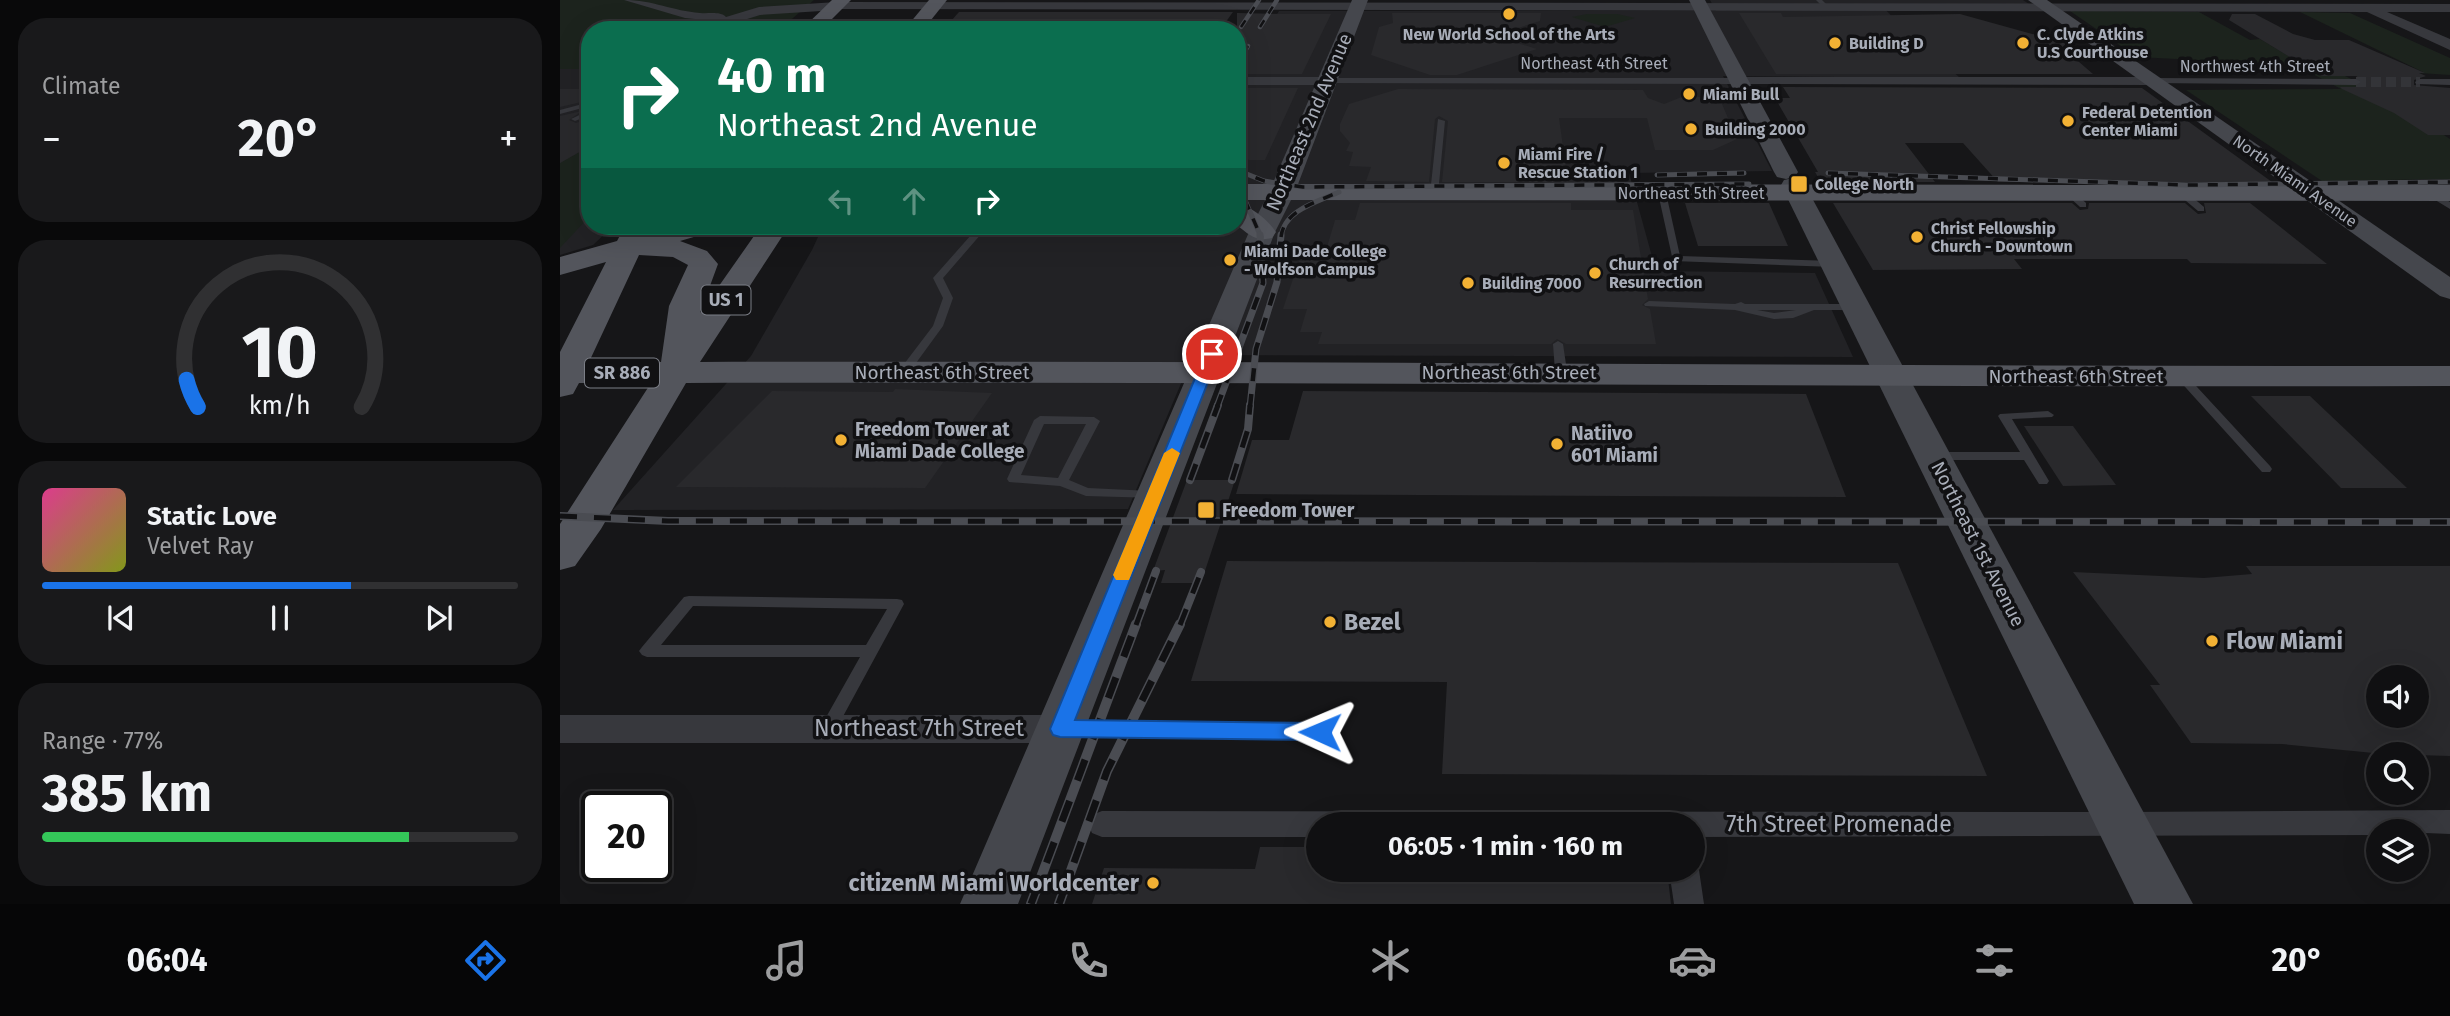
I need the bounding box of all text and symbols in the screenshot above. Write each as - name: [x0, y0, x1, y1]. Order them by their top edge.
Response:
- marker: New World School of the Arts: [1501, 6, 1517, 22]
- place label: New World School of the Arts: [1403, 25, 1615, 44]
- place label: C. Clyde Atkins U.S Courthouse: [2037, 25, 2148, 62]
- street label: Northeast 2nd Avenue: [1261, 30, 1357, 214]
- place label: Building D: [1849, 34, 1924, 53]
- marker: Building D: [1827, 35, 1843, 51]
- marker: C. Clyde Atkins U.S Courthouse: [2015, 35, 2031, 51]
- text: 40 m: [717, 46, 826, 105]
- icon: right: [602, 49, 693, 140]
- street label: Northeast 4th Street: [1520, 54, 1668, 73]
- street label: Northwest 4th Street: [2180, 57, 2331, 76]
- text: Climate: [42, 72, 121, 100]
- place label: Miami Bull: [1703, 85, 1779, 104]
- marker: Miami Bull: [1681, 86, 1697, 102]
- place label: Federal Detention Center Miami: [2082, 103, 2212, 140]
- text: Northeast 2nd Avenue: [717, 106, 1038, 144]
- text: 20°: [238, 107, 322, 170]
- marker: Federal Detention Center Miami: [2060, 113, 2076, 129]
- text: −: [42, 116, 61, 162]
- text: +: [499, 116, 518, 162]
- place label: Building 2000: [1705, 120, 1806, 139]
- marker: Building 2000: [1683, 121, 1699, 137]
- street label: North Miami Avenue: [2229, 131, 2361, 231]
- place label: Miami Fire / Rescue Station 1: [1518, 145, 1638, 182]
- marker: Miami Fire / Rescue Station 1: [1496, 155, 1512, 171]
- marker: College North: [1789, 174, 1809, 194]
- place label: College North: [1815, 175, 1914, 194]
- icon: left: [822, 182, 860, 220]
- icon: ahead: [895, 182, 933, 220]
- icon: right: [968, 182, 1006, 220]
- street label: Northeast 5th Street: [1618, 184, 1765, 203]
- place label: Christ Fellowship Church - Downtown: [1931, 219, 2073, 256]
- marker: Christ Fellowship Church - Downtown: [1909, 229, 1925, 245]
- place label: Miami Dade College - Wolfson Campus: [1244, 242, 1387, 279]
- marker: Miami Dade College - Wolfson Campus: [1222, 252, 1238, 268]
- place label: Church of Resurrection: [1609, 255, 1702, 292]
- marker: Church of Resurrection: [1587, 265, 1603, 281]
- place label: Building 7000: [1482, 274, 1582, 293]
- marker: Building 7000: [1460, 275, 1476, 291]
- road number: US 1: [702, 286, 750, 314]
- text: 10: [242, 310, 318, 397]
- pin: [1182, 324, 1242, 384]
- icon: arrive: [1193, 335, 1231, 373]
- road number: SR 886: [585, 358, 659, 388]
- street label: Northeast 6th Street: [854, 361, 1030, 384]
- street label: Northeast 6th Street: [1421, 361, 1597, 384]
- street label: Northeast 6th Street: [1988, 365, 2164, 388]
- text: km/h: [249, 391, 311, 421]
- place label: Freedom Tower at Miami Dade College: [855, 418, 1024, 463]
- place label: Natiivo 601 Miami: [1571, 422, 1658, 467]
- marker: Freedom Tower at Miami Dade College: [833, 432, 849, 448]
- marker: Natiivo 601 Miami: [1549, 436, 1565, 452]
- street label: Northeast 1st Avenue: [1926, 457, 2030, 631]
- place label: Freedom Tower: [1222, 499, 1355, 522]
- marker: Freedom Tower: [1196, 500, 1216, 520]
- text: Static Love: [147, 501, 277, 532]
- text: Velvet Ray: [147, 532, 254, 560]
- icon: previous: [102, 599, 140, 637]
- icon: pause: [261, 599, 299, 637]
- icon: next: [420, 599, 458, 637]
- place label: Bezel: [1344, 608, 1401, 636]
- marker: Bezel: [1322, 614, 1338, 630]
- place label: Flow Miami: [2226, 627, 2343, 655]
- marker: Flow Miami: [2204, 633, 2220, 649]
- map controls: [2366, 665, 2429, 882]
- button: sound: [2366, 665, 2429, 728]
- position arrow: [1283, 695, 1357, 769]
- street label: Northeast 7th Street: [814, 714, 1025, 742]
- text: Range · 77%: [42, 727, 163, 755]
- button: search: [2366, 742, 2429, 805]
- text: 385 km: [42, 762, 212, 825]
- speed limit sign: 20: [581, 791, 672, 882]
- street label: 7th Street Promenade: [1726, 810, 1952, 838]
- button: layers: [2366, 819, 2429, 882]
- text: 06:05 · 1 min · 160 m: [1388, 831, 1623, 862]
- place label: citizenM Miami Worldcenter: [848, 869, 1140, 897]
- marker: citizenM Miami Worldcenter: [1145, 875, 1161, 891]
- icon: directions: [461, 936, 510, 985]
- icon: music: [762, 936, 811, 985]
- icon: phone: [1064, 936, 1113, 985]
- icon: climate: [1366, 936, 1415, 985]
- icon: car: [1668, 936, 1717, 985]
- icon: filters: [1970, 936, 2019, 985]
- text: 06:04: [126, 941, 208, 979]
- text: 20°: [2272, 941, 2324, 979]

